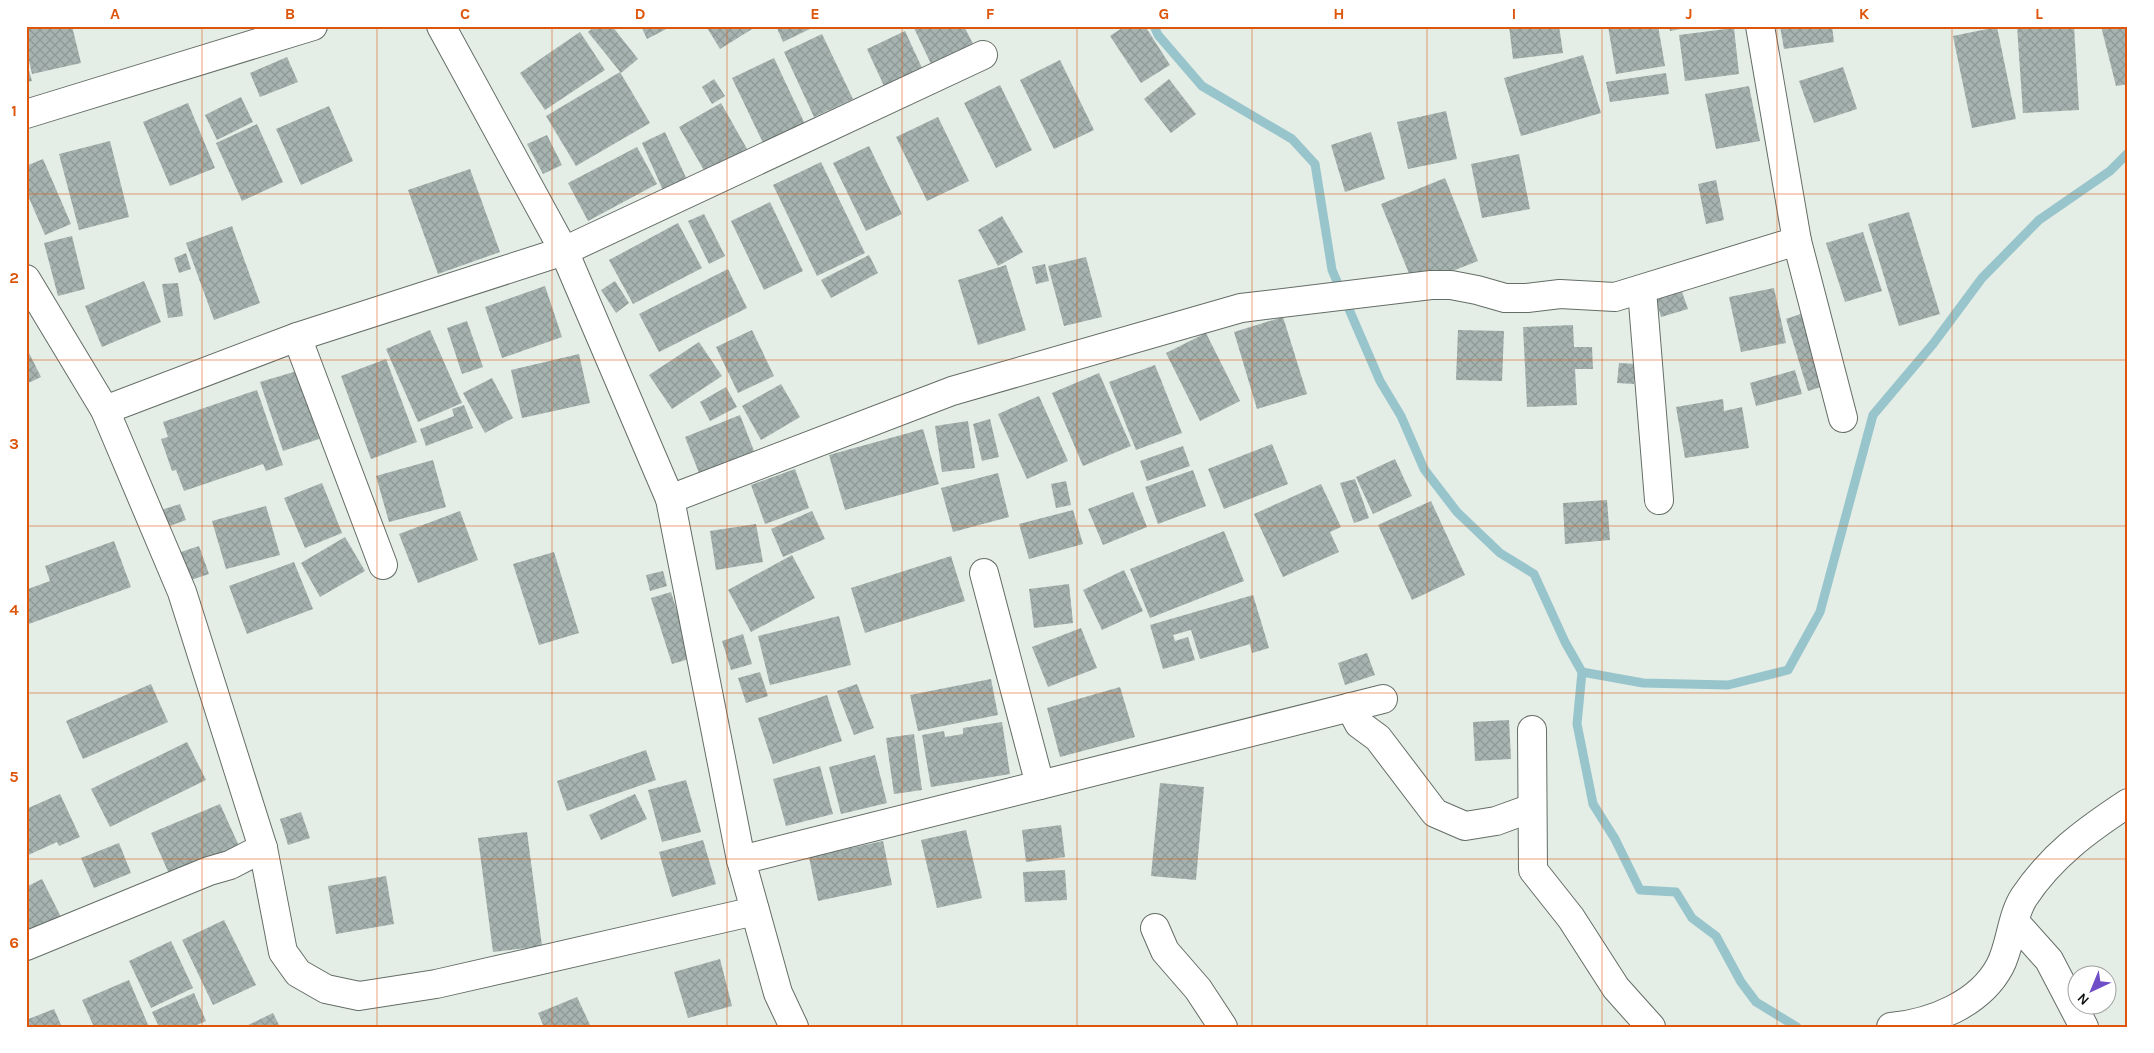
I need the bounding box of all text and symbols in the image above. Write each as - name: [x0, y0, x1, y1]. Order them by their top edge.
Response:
- text: A: [110, 4, 120, 23]
- text: B: [285, 4, 295, 23]
- text: C: [460, 4, 470, 23]
- text: D: [635, 4, 646, 23]
- text: E: [810, 4, 820, 23]
- text: F: [986, 4, 995, 23]
- text: G: [1159, 4, 1169, 23]
- text: H: [1333, 4, 1345, 23]
- text: I: [1512, 4, 1516, 23]
- text: J: [1685, 4, 1693, 23]
- text: K: [1859, 4, 1870, 23]
- text: L: [2035, 4, 2043, 23]
- text: 1: [11, 101, 17, 120]
- text: 2: [9, 268, 19, 287]
- text: 3: [9, 434, 19, 453]
- text: 4: [9, 600, 19, 619]
- text: 5: [9, 767, 19, 786]
- text: 6: [9, 933, 19, 952]
- north arrow: [2066, 966, 2116, 1016]
- text: N: [2074, 989, 2093, 1009]

